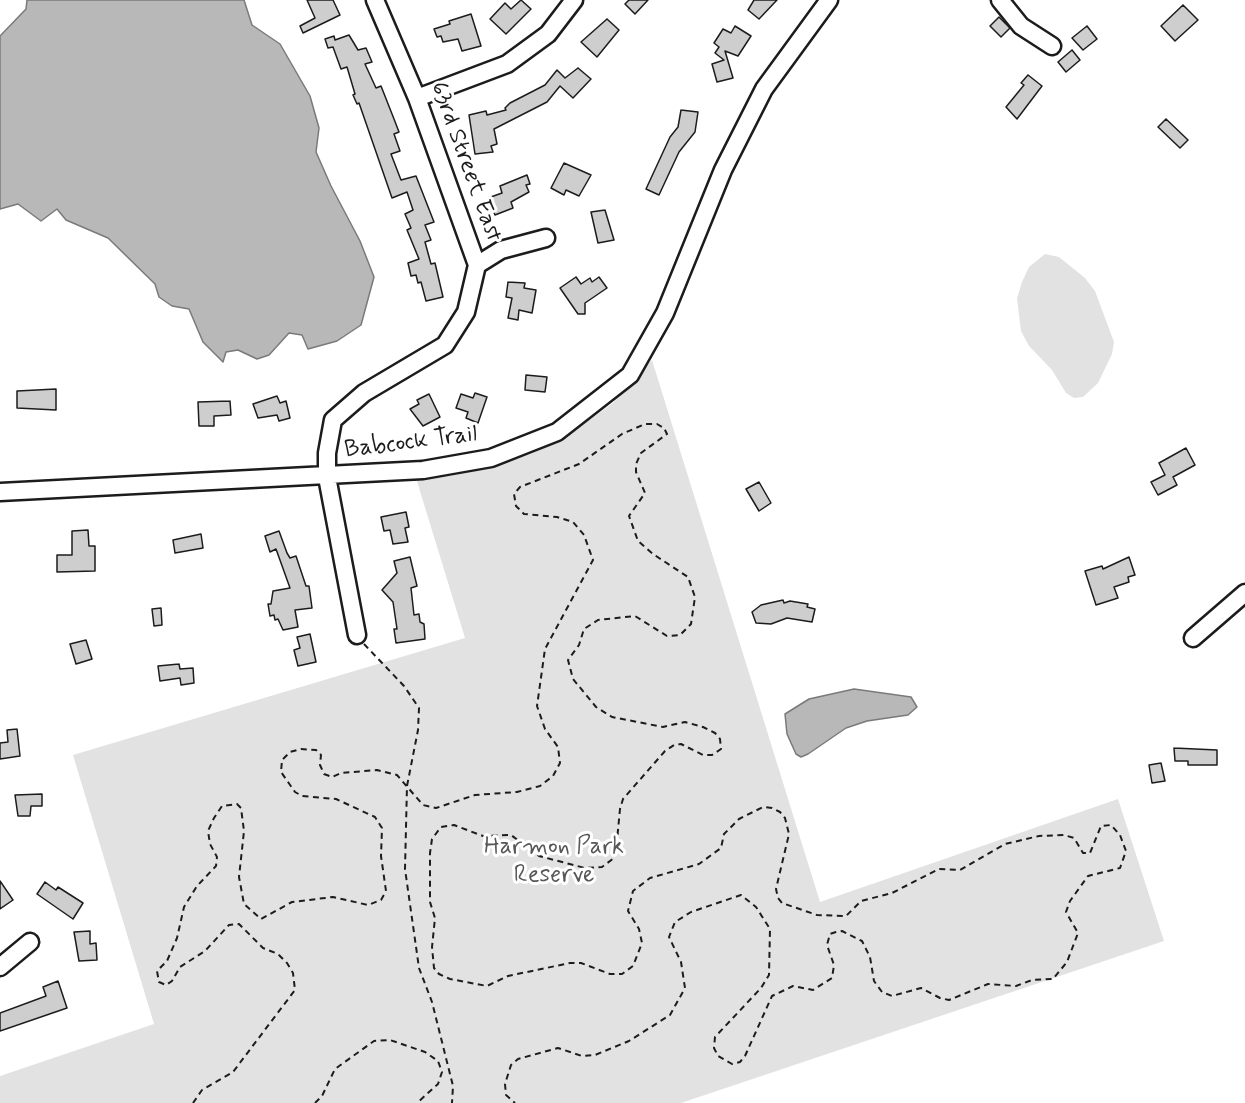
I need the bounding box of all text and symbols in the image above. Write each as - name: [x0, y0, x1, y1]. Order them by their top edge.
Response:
- street label: 63rd Street East: [423, 78, 507, 246]
- street label: Babcock Trail: [343, 421, 479, 465]
- park label: Harmon Park Reserve: [484, 834, 624, 890]

